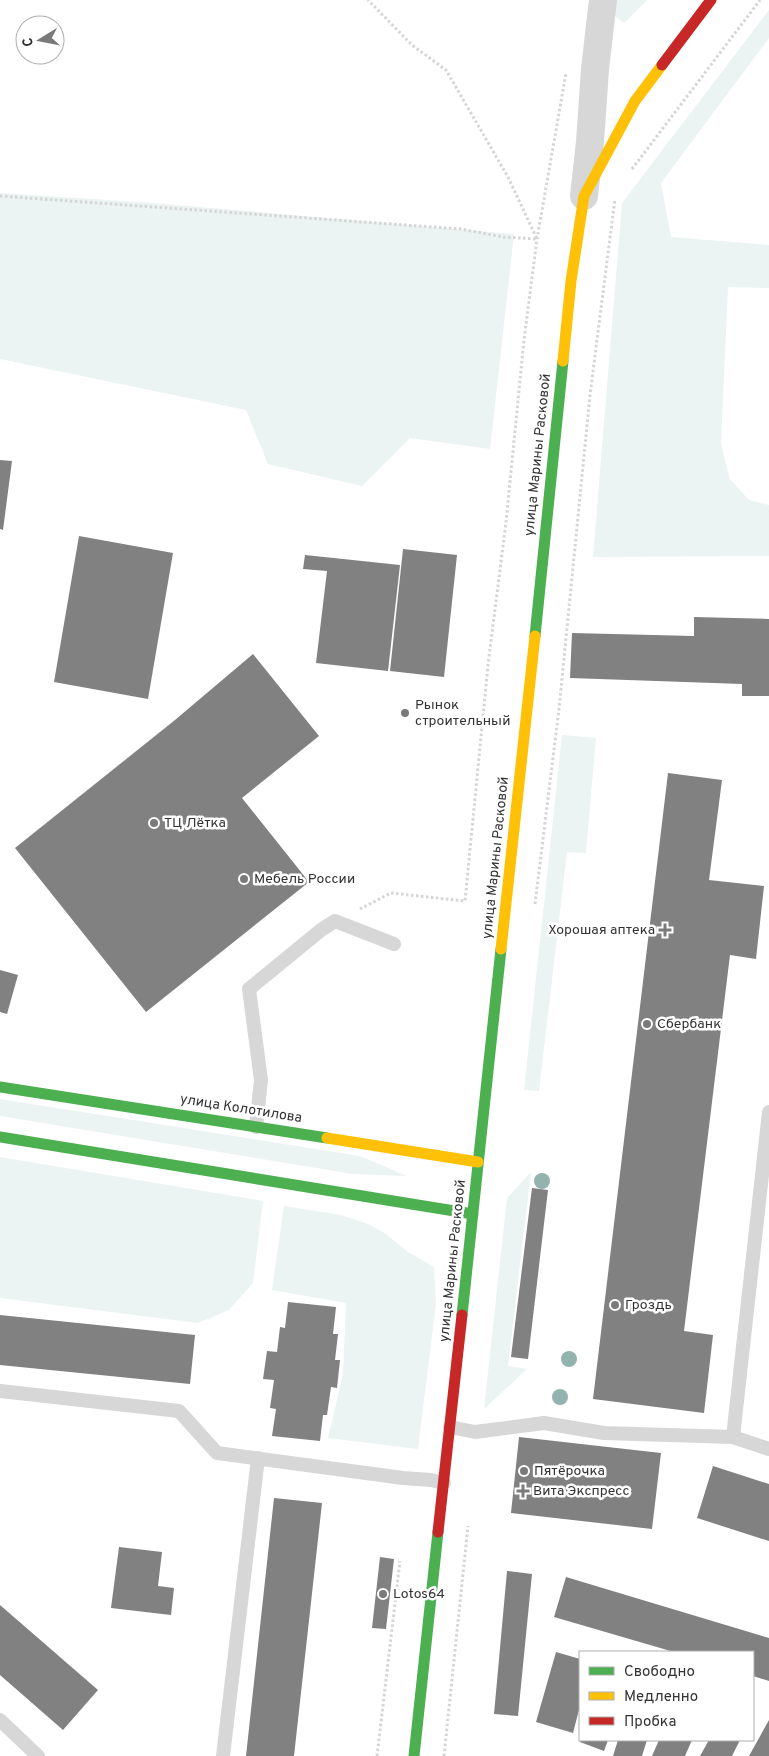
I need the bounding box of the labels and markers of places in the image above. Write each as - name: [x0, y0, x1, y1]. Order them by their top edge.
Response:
- place label: Рынок строительный: [415, 697, 510, 730]
- marker: Рынок строительный: [399, 707, 411, 719]
- place label: ТЦ Лётка: [164, 815, 226, 832]
- marker: ТЦ Лётка: [148, 817, 160, 829]
- place label: Мебель России: [254, 871, 355, 888]
- marker: Мебель России: [238, 873, 250, 885]
- place label: Хорошая аптека: [548, 922, 655, 939]
- marker: Хорошая аптека: [659, 924, 671, 936]
- place label: Сбербанк: [657, 1016, 721, 1033]
- marker: Сбербанк: [641, 1018, 653, 1030]
- place label: Гроздь: [625, 1297, 672, 1314]
- marker: Гроздь: [609, 1299, 621, 1311]
- place label: Пятёрочка: [534, 1463, 605, 1480]
- marker: Пятёрочка: [518, 1465, 530, 1477]
- place label: Вита Экспресс: [533, 1483, 629, 1500]
- marker: Вита Экспресс: [517, 1485, 529, 1497]
- place label: Lotos64: [393, 1586, 445, 1603]
- marker: Lotos64: [377, 1588, 389, 1600]

